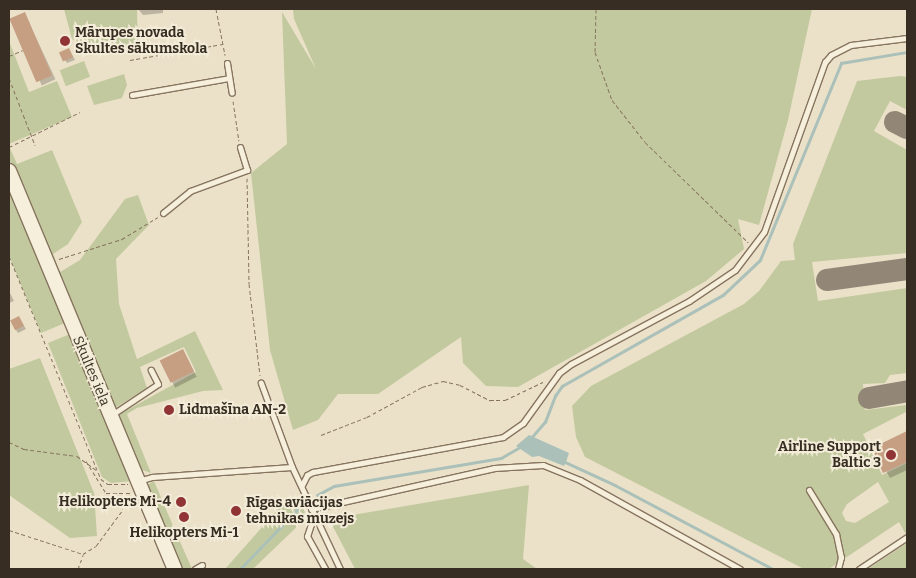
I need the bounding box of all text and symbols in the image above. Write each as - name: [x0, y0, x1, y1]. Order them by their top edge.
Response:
- place label: Mārupes novada Skultes sākumskola: [75, 25, 207, 58]
- marker: Mārupes novada Skultes sākumskola: [59, 35, 71, 47]
- street label: Skultes iela: [69, 334, 113, 408]
- place label: Lidmašīna AN-2: [179, 402, 286, 418]
- marker: Lidmašīna AN-2: [163, 404, 175, 416]
- place label: Airline Support Baltic 3: [778, 439, 881, 472]
- marker: Airline Support Baltic 3: [885, 449, 897, 461]
- place label: Helikopters Mi-4: [59, 494, 171, 510]
- place label: Rīgas aviācijas tehnikas muzejs: [246, 495, 354, 528]
- marker: Helikopters Mi-4: [175, 496, 187, 508]
- marker: Rīgas aviācijas tehnikas muzejs: [230, 505, 242, 517]
- marker: Helikopters Mi-1: [178, 511, 190, 523]
- place label: Helikopters Mi-1: [130, 525, 238, 541]

